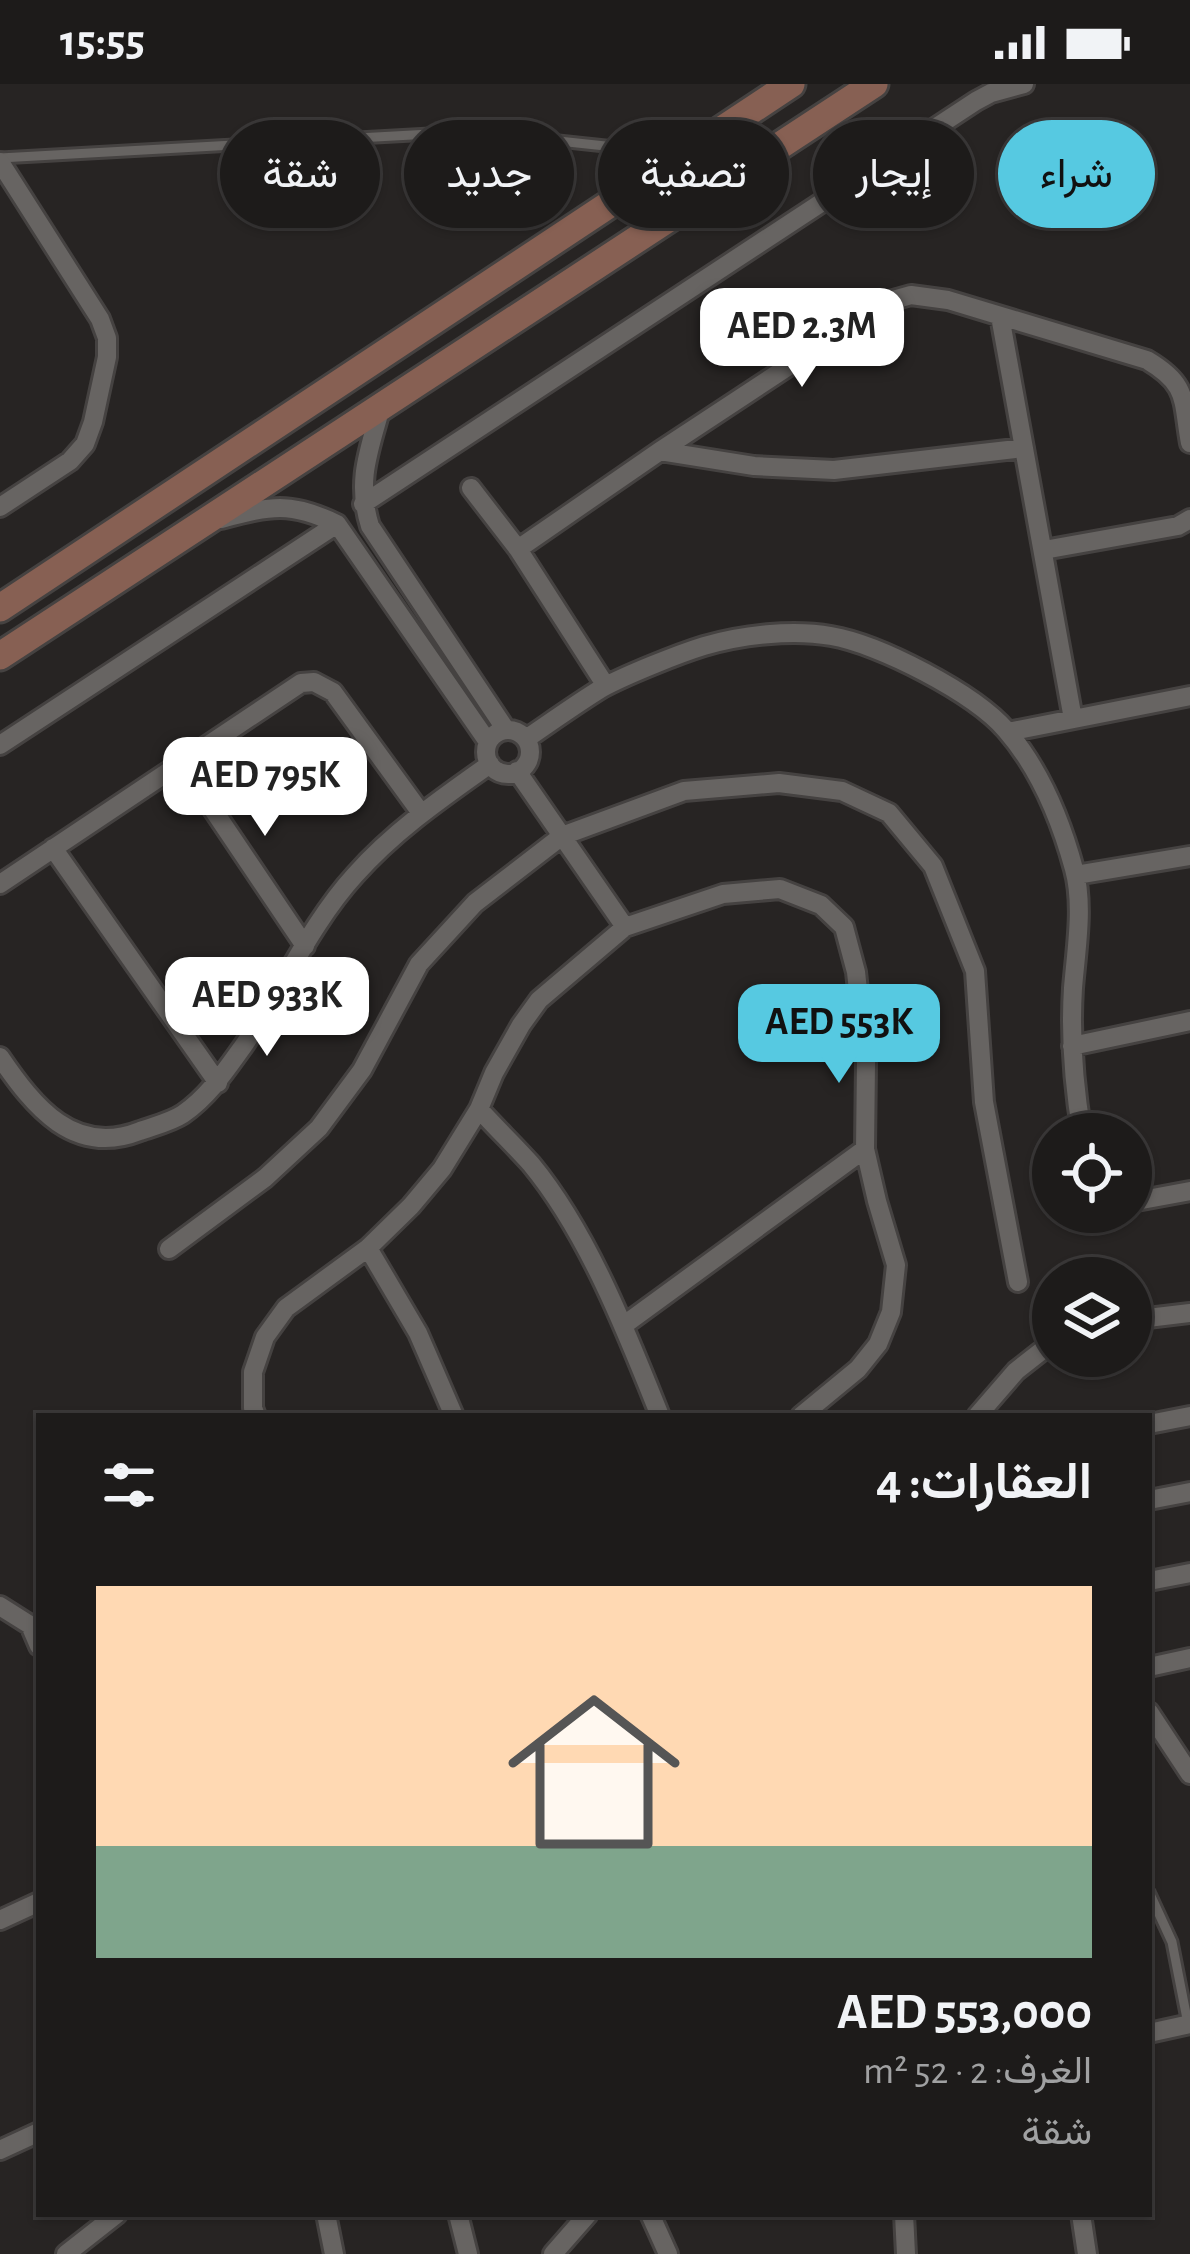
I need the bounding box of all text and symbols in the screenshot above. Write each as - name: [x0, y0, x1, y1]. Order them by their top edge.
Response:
- text: 15:55: [60, 19, 145, 64]
- chip: شقة: [220, 120, 380, 228]
- chip: جديد: [404, 120, 574, 228]
- chip: تصفية: [598, 120, 789, 228]
- chip: إيجار: [813, 120, 974, 228]
- chip: شراء: [998, 120, 1155, 228]
- pin: AED 2.3M: [678, 288, 926, 390]
- text: AED 2.3M: [727, 307, 877, 346]
- pin: AED 795K: [141, 737, 389, 839]
- text: AED 795K: [190, 756, 340, 795]
- pin: AED 933K: [143, 957, 391, 1059]
- text: AED 933K: [192, 976, 342, 1015]
- pin: AED 553K: [715, 984, 963, 1086]
- text: AED 553K: [765, 1003, 913, 1042]
- map controls: [1032, 1113, 1152, 1377]
- button: locate: [1032, 1113, 1152, 1233]
- button: layers: [1032, 1257, 1152, 1377]
- icon: filters: [96, 1452, 162, 1518]
- text: العقارات: 4: [876, 1457, 1092, 1508]
- icon: home: [486, 1664, 702, 1880]
- text: AED 553,000: [837, 1987, 1092, 2038]
- text: الغرف: 2 · 52 m²: [863, 2052, 1092, 2091]
- text: شقة: [1022, 2113, 1092, 2152]

